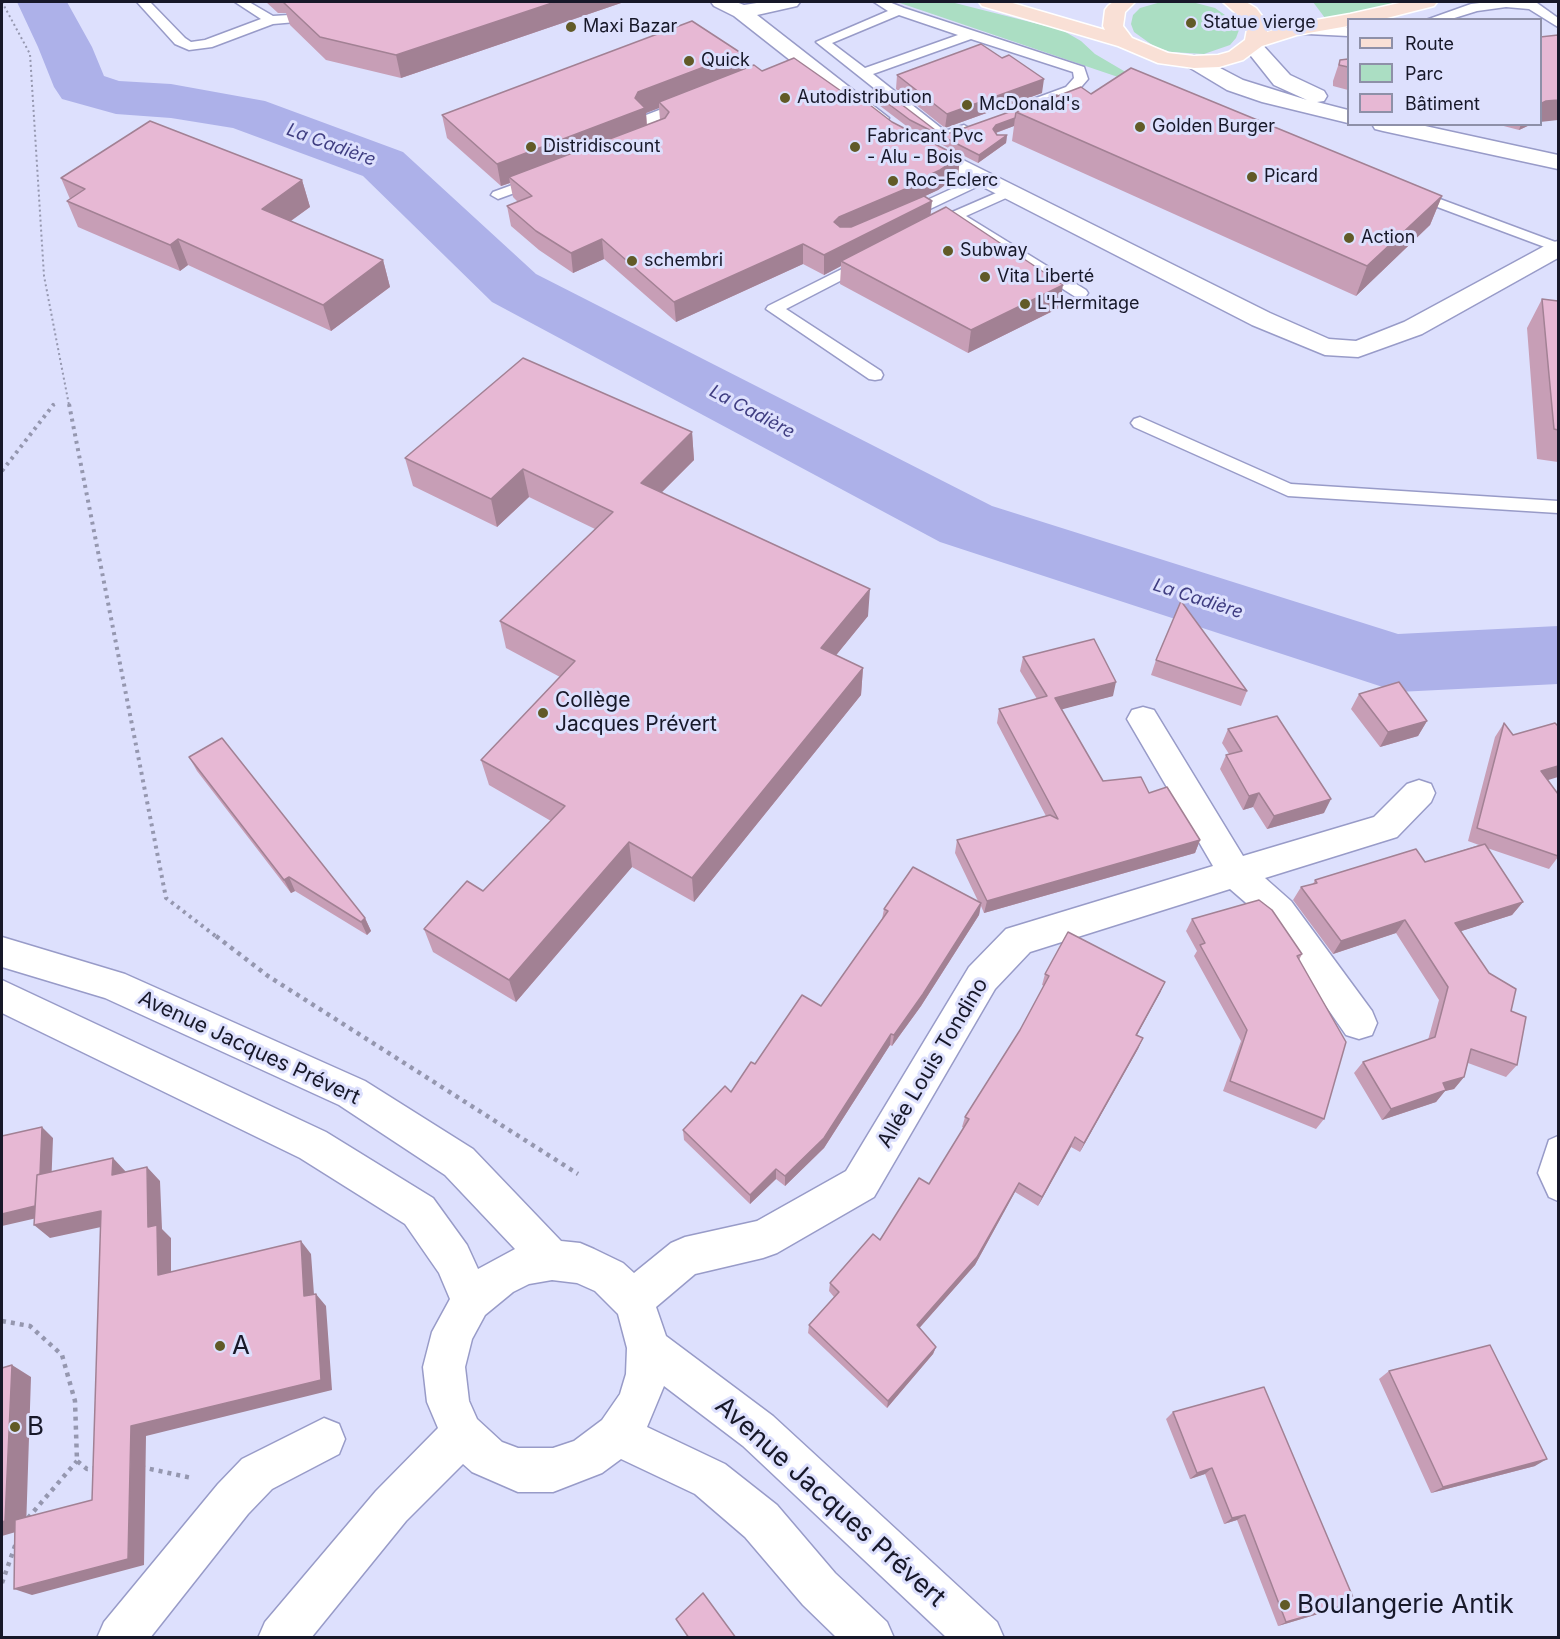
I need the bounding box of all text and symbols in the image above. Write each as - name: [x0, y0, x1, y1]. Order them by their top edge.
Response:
- place label: Statue vierge: [1203, 12, 1316, 34]
- place label: Maxi Bazar: [583, 16, 677, 38]
- marker: Statue vierge: [1184, 16, 1198, 30]
- legend: [1347, 18, 1542, 126]
- marker: Maxi Bazar: [564, 20, 578, 34]
- text: Route: [1405, 33, 1454, 54]
- place label: Quick: [701, 50, 750, 72]
- marker: Quick: [682, 54, 696, 68]
- text: Parc: [1405, 63, 1443, 84]
- place label: Autodistribution: [797, 87, 932, 109]
- marker: Autodistribution: [778, 91, 792, 105]
- text: Bâtiment: [1405, 93, 1480, 114]
- place label: McDonald's: [979, 94, 1080, 116]
- marker: McDonald's: [960, 98, 974, 112]
- place label: Golden Burger: [1152, 116, 1275, 138]
- water label: La Cadière: [284, 119, 378, 171]
- marker: Golden Burger: [1133, 120, 1147, 134]
- place label: Fabricant Pvc - Alu - Bois: [867, 126, 983, 168]
- place label: Distridiscount: [543, 136, 660, 158]
- marker: Distridiscount: [524, 140, 538, 154]
- marker: Fabricant Pvc - Alu - Bois: [848, 140, 862, 154]
- place label: Picard: [1264, 166, 1318, 188]
- place label: Roc-Eclerc: [905, 170, 998, 192]
- marker: Picard: [1245, 170, 1259, 184]
- marker: Roc-Eclerc: [886, 174, 900, 188]
- place label: Action: [1361, 227, 1415, 249]
- marker: Action: [1342, 231, 1356, 245]
- place label: Subway: [960, 240, 1028, 262]
- marker: Subway: [941, 244, 955, 258]
- place label: schembri: [644, 250, 723, 272]
- marker: schembri: [625, 254, 639, 268]
- place label: Vita Liberté: [997, 266, 1094, 288]
- marker: Vita Liberté: [978, 270, 992, 284]
- place label: L'Hermitage: [1037, 293, 1140, 315]
- marker: L'Hermitage: [1018, 297, 1032, 311]
- water label: La Cadière: [706, 381, 798, 443]
- water label: La Cadière: [1150, 574, 1246, 624]
- place label: Collège Jacques Prévert: [555, 688, 717, 738]
- marker: Collège Jacques Prévert: [536, 706, 550, 720]
- street label: Allée Louis Tondino: [872, 973, 994, 1153]
- street label: Avenue Jacques Prévert: [134, 986, 364, 1110]
- place label: A: [232, 1330, 250, 1362]
- marker: A: [213, 1339, 227, 1353]
- street label: Avenue Jacques Prévert: [708, 1390, 952, 1614]
- place label: B: [27, 1411, 44, 1443]
- marker: B: [8, 1420, 22, 1434]
- place label: Boulangerie Antik: [1297, 1589, 1514, 1621]
- marker: Boulangerie Antik: [1278, 1598, 1292, 1612]

